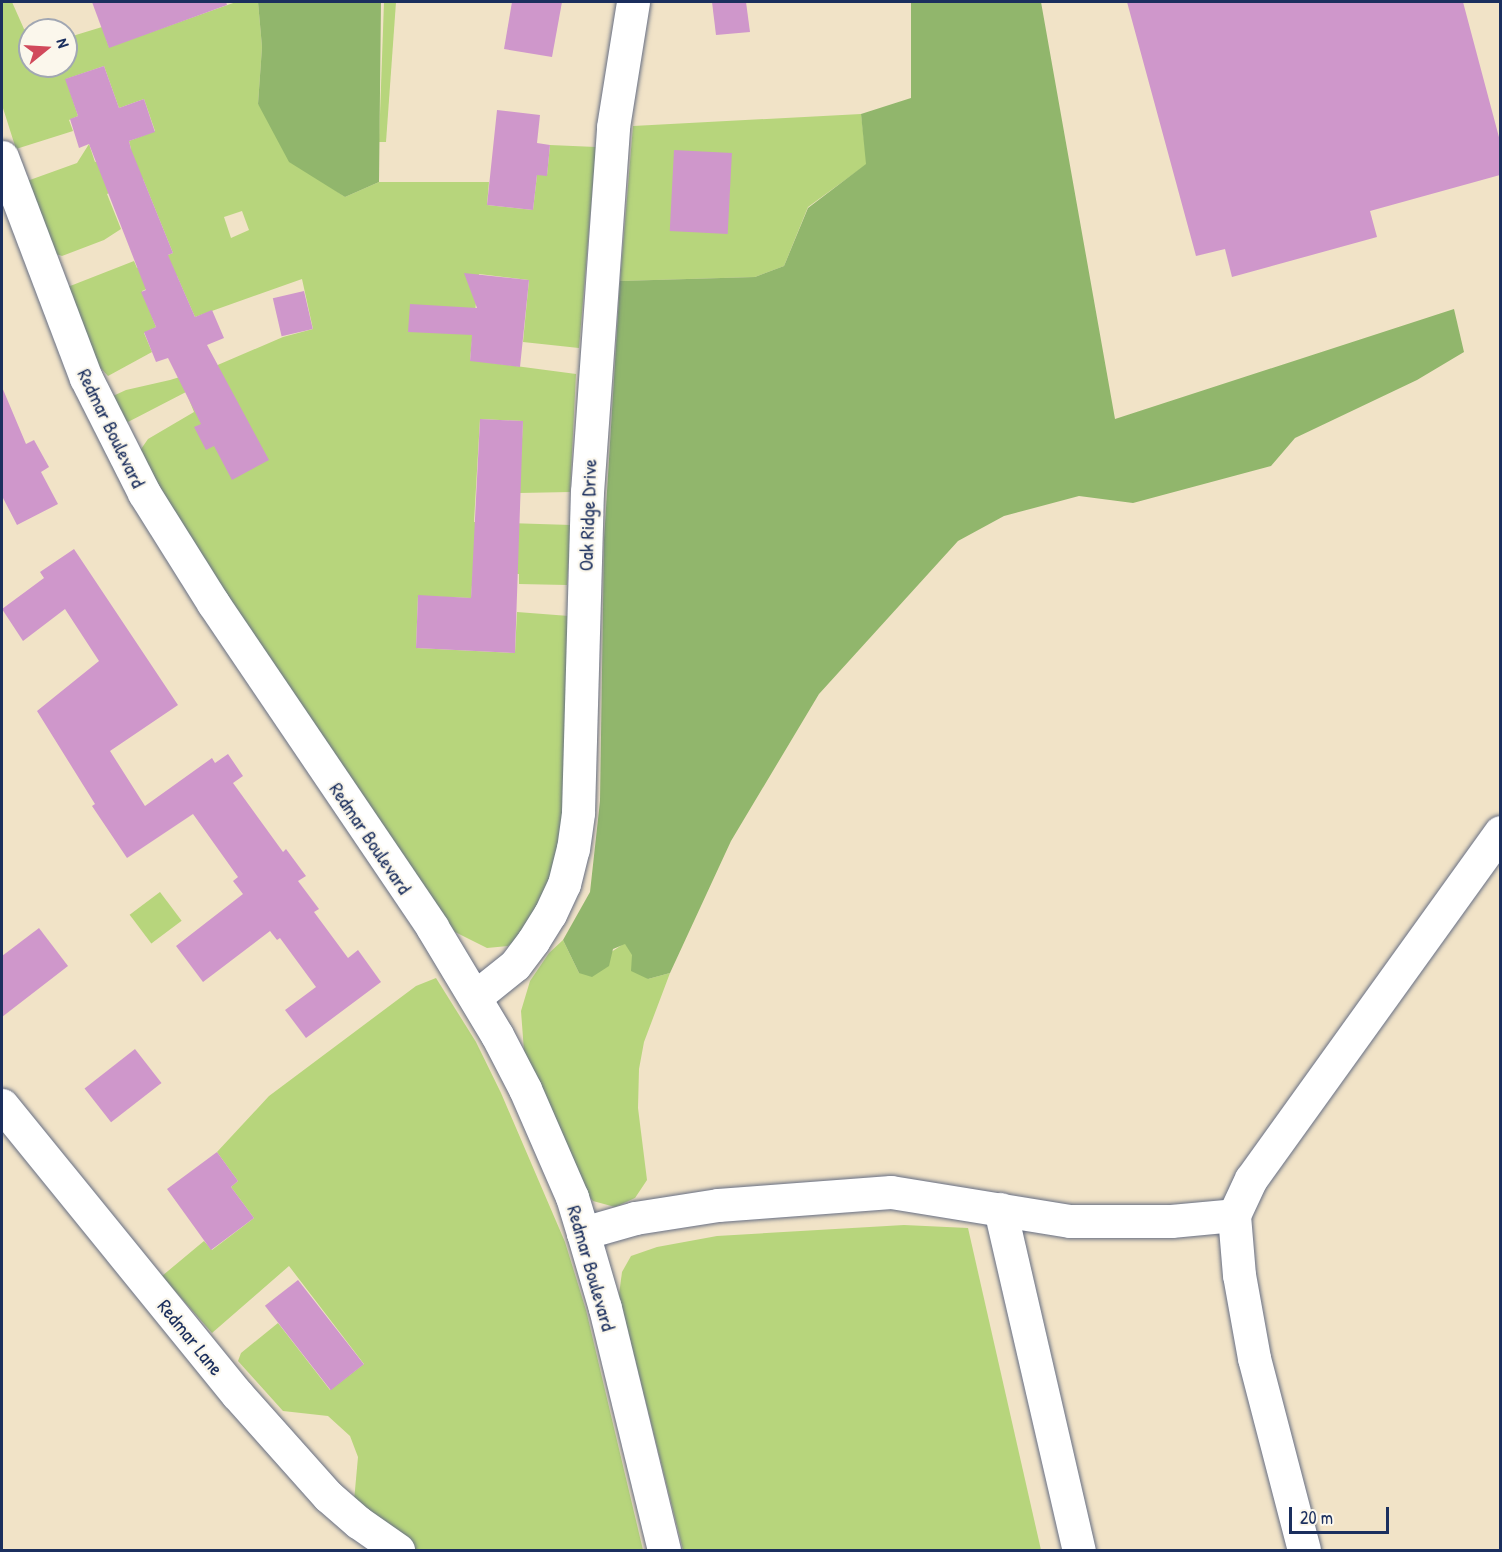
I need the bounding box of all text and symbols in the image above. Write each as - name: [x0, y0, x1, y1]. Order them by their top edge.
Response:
- north arrow: [18, 18, 78, 78]
- text: N: [51, 36, 75, 50]
- street label: Redmar Boulevard: [73, 365, 151, 491]
- street label: Oak Ridge Drive: [573, 458, 601, 572]
- street label: Redmar Boulevard: [325, 778, 417, 898]
- street label: Redmar Boulevard: [563, 1202, 621, 1334]
- street label: Redmar Lane: [153, 1294, 229, 1380]
- scale bar: [1292, 1495, 1392, 1533]
- text: 20 m: [1300, 1505, 1333, 1530]

